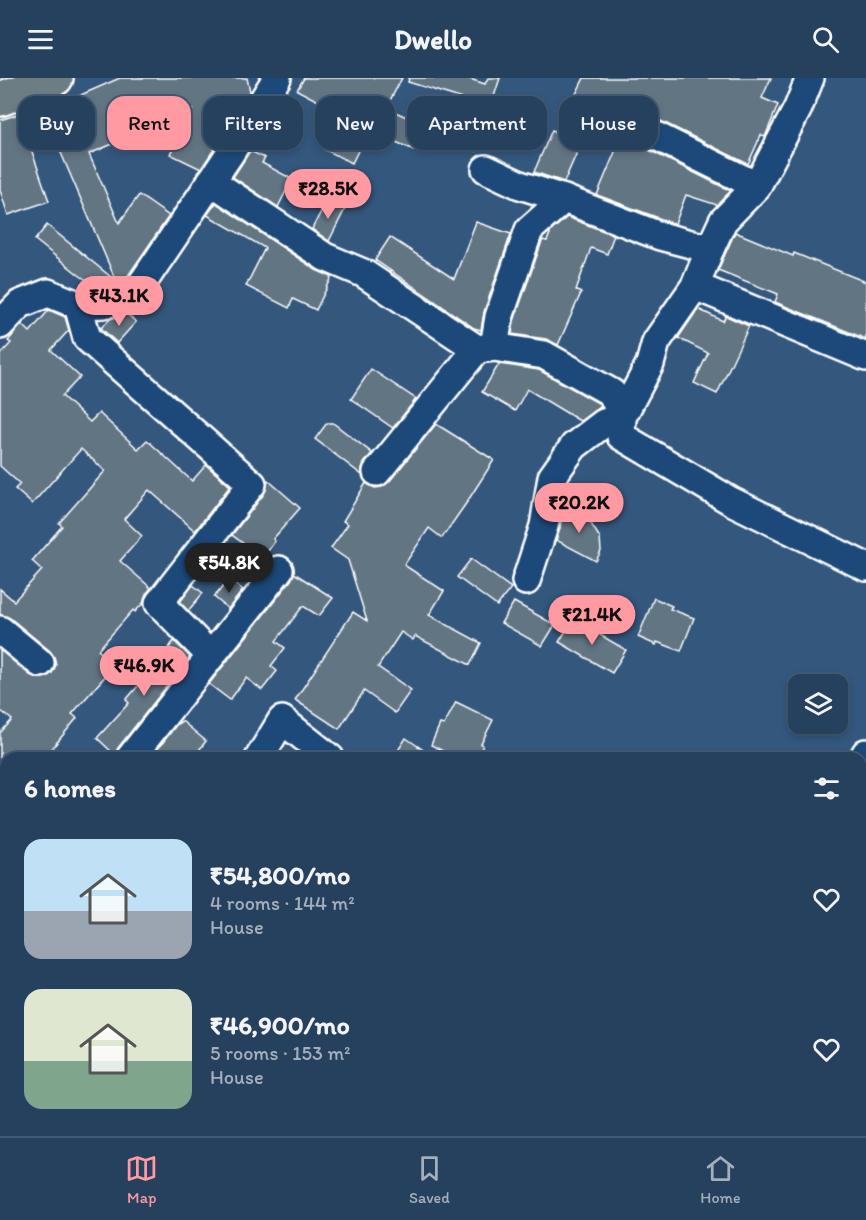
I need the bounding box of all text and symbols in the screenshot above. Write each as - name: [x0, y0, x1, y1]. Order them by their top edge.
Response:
- icon: menu: [24, 23, 57, 56]
- text: Dwello: [394, 23, 472, 56]
- icon: search: [809, 23, 842, 56]
- chip: Buy: [18, 96, 95, 150]
- chip: Rent: [107, 96, 191, 150]
- chip: Filters: [203, 96, 303, 150]
- chip: New: [315, 96, 395, 150]
- chip: Apartment: [407, 96, 547, 150]
- chip: House: [559, 96, 658, 150]
- pin: ₹28.5K: [279, 169, 377, 220]
- text: ₹28.5K: [298, 176, 358, 200]
- pin: ₹43.1K: [70, 276, 168, 327]
- text: ₹43.1K: [89, 283, 149, 307]
- pin: ₹20.2K: [530, 483, 628, 534]
- text: ₹20.2K: [549, 490, 609, 514]
- pin: ₹54.8K: [180, 543, 278, 594]
- text: ₹54.8K: [199, 550, 259, 574]
- pin: ₹21.4K: [543, 595, 641, 646]
- text: ₹21.4K: [562, 602, 622, 626]
- pin: ₹46.9K: [95, 646, 193, 697]
- text: ₹46.9K: [114, 653, 174, 677]
- map controls: [788, 674, 848, 734]
- button: layers: [788, 674, 848, 734]
- text: 6 homes: [24, 772, 116, 804]
- icon: filters: [810, 772, 843, 805]
- text: ₹54,800/mo: [210, 859, 350, 891]
- icon: home: [72, 863, 144, 935]
- icon: heart: [810, 883, 843, 916]
- text: 4 rooms · 144 m²: [210, 891, 355, 915]
- text: House: [210, 915, 264, 939]
- text: ₹46,900/mo: [210, 1009, 350, 1041]
- icon: home: [72, 1013, 144, 1085]
- icon: heart: [810, 1033, 843, 1066]
- text: 5 rooms · 153 m²: [210, 1041, 350, 1065]
- text: House: [210, 1065, 264, 1089]
- tab: Map: [125, 1152, 158, 1207]
- tab: Saved: [409, 1152, 450, 1207]
- tab: Home: [700, 1152, 741, 1207]

